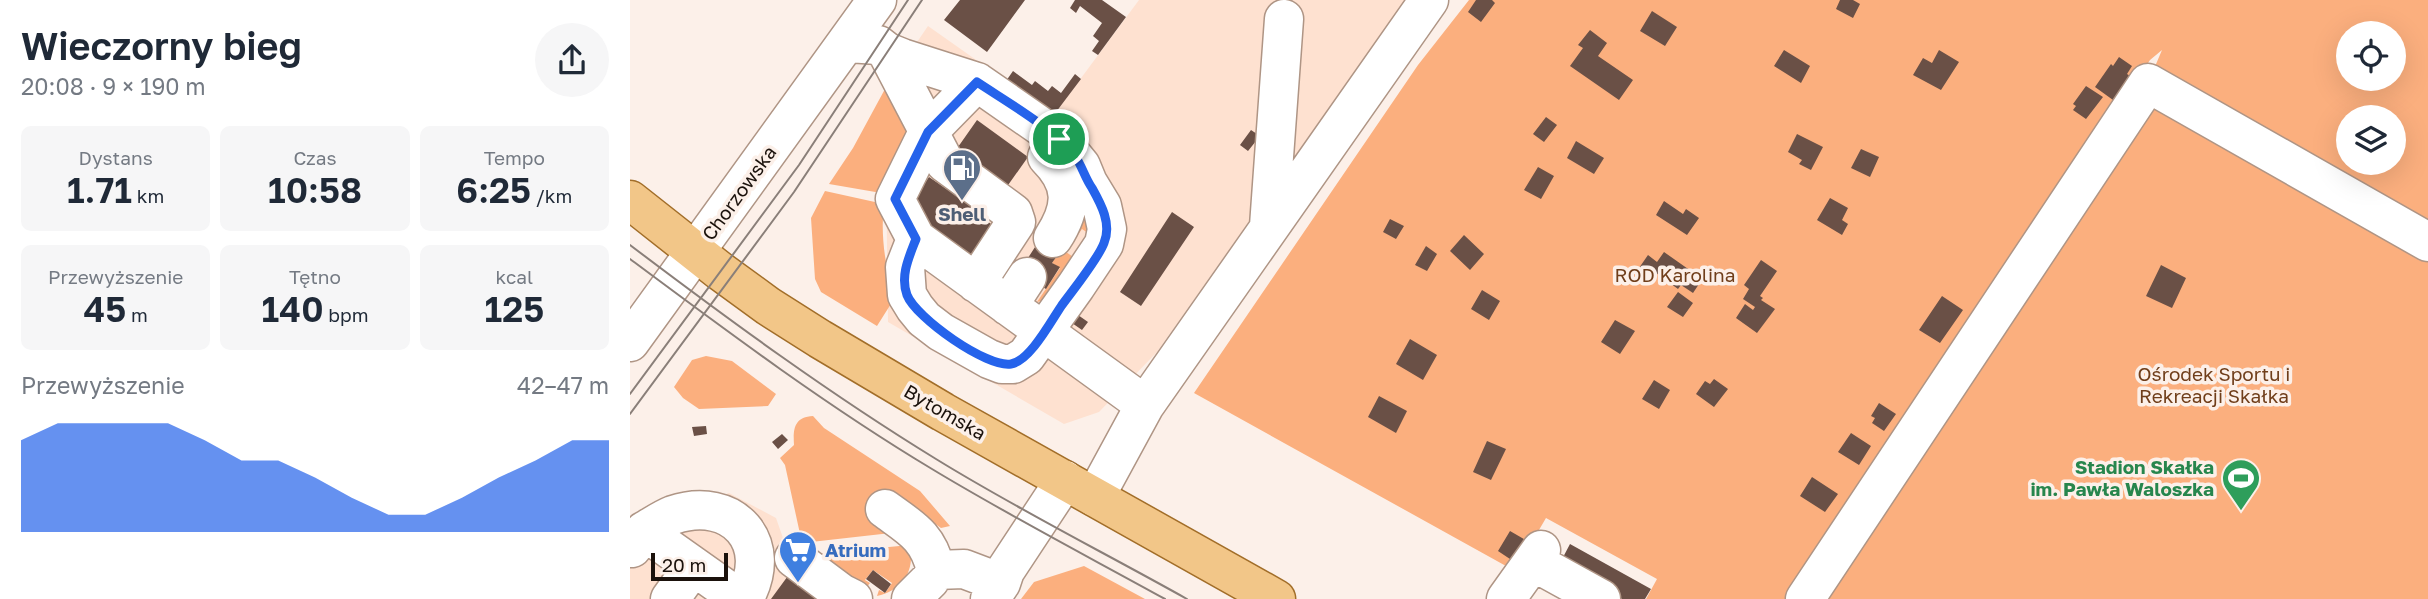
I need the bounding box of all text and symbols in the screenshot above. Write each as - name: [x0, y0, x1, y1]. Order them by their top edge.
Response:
- map controls: [2336, 21, 2406, 175]
- button: locate: [2336, 21, 2406, 91]
- text: Wieczorny bieg: [21, 23, 302, 68]
- button: share: [535, 23, 609, 97]
- text: 20:08 · 9 × 190 m: [21, 72, 206, 100]
- button: layers: [2336, 105, 2406, 175]
- pin: [1029, 109, 1089, 169]
- icon: arrive: [1040, 120, 1078, 158]
- street label: Chorzowska: [697, 141, 781, 244]
- text: Dystans: [79, 146, 153, 169]
- text: Czas: [293, 146, 337, 169]
- text: Tempo: [484, 146, 545, 169]
- fuel station icon: Shell: [941, 147, 983, 202]
- text: 1.71: [67, 169, 132, 211]
- text: 10:58: [268, 169, 362, 211]
- text: 6:25: [456, 169, 531, 211]
- text: km: [132, 184, 164, 207]
- text: /km: [531, 184, 572, 207]
- place label: Shell: [938, 202, 986, 225]
- park label: ROD Karolina: [1615, 263, 1735, 286]
- text: Przewyższenie: [48, 265, 183, 288]
- text: Tętno: [289, 265, 341, 288]
- text: kcal: [496, 265, 533, 288]
- text: 45: [83, 288, 126, 330]
- text: 140: [262, 288, 324, 330]
- text: 125: [485, 288, 544, 330]
- text: m: [126, 303, 148, 326]
- text: bpm: [324, 303, 368, 326]
- park label: Ośrodek Sportu i Rekreacji Skałka: [2138, 362, 2290, 407]
- text: Przewyższenie: [21, 371, 185, 399]
- text: 42–47 m: [517, 371, 609, 399]
- street label: Bytomska: [900, 379, 990, 444]
- place label: Stadion Skałka im. Pawła Waloszka: [2030, 455, 2214, 500]
- sports icon: Stadion Skałka im. Pawła Waloszka: [2220, 457, 2262, 512]
- supermarket icon: Atrium: [777, 529, 819, 584]
- place label: Atrium: [825, 538, 886, 561]
- scale bar: [651, 550, 728, 582]
- text: 20 m: [662, 553, 706, 576]

